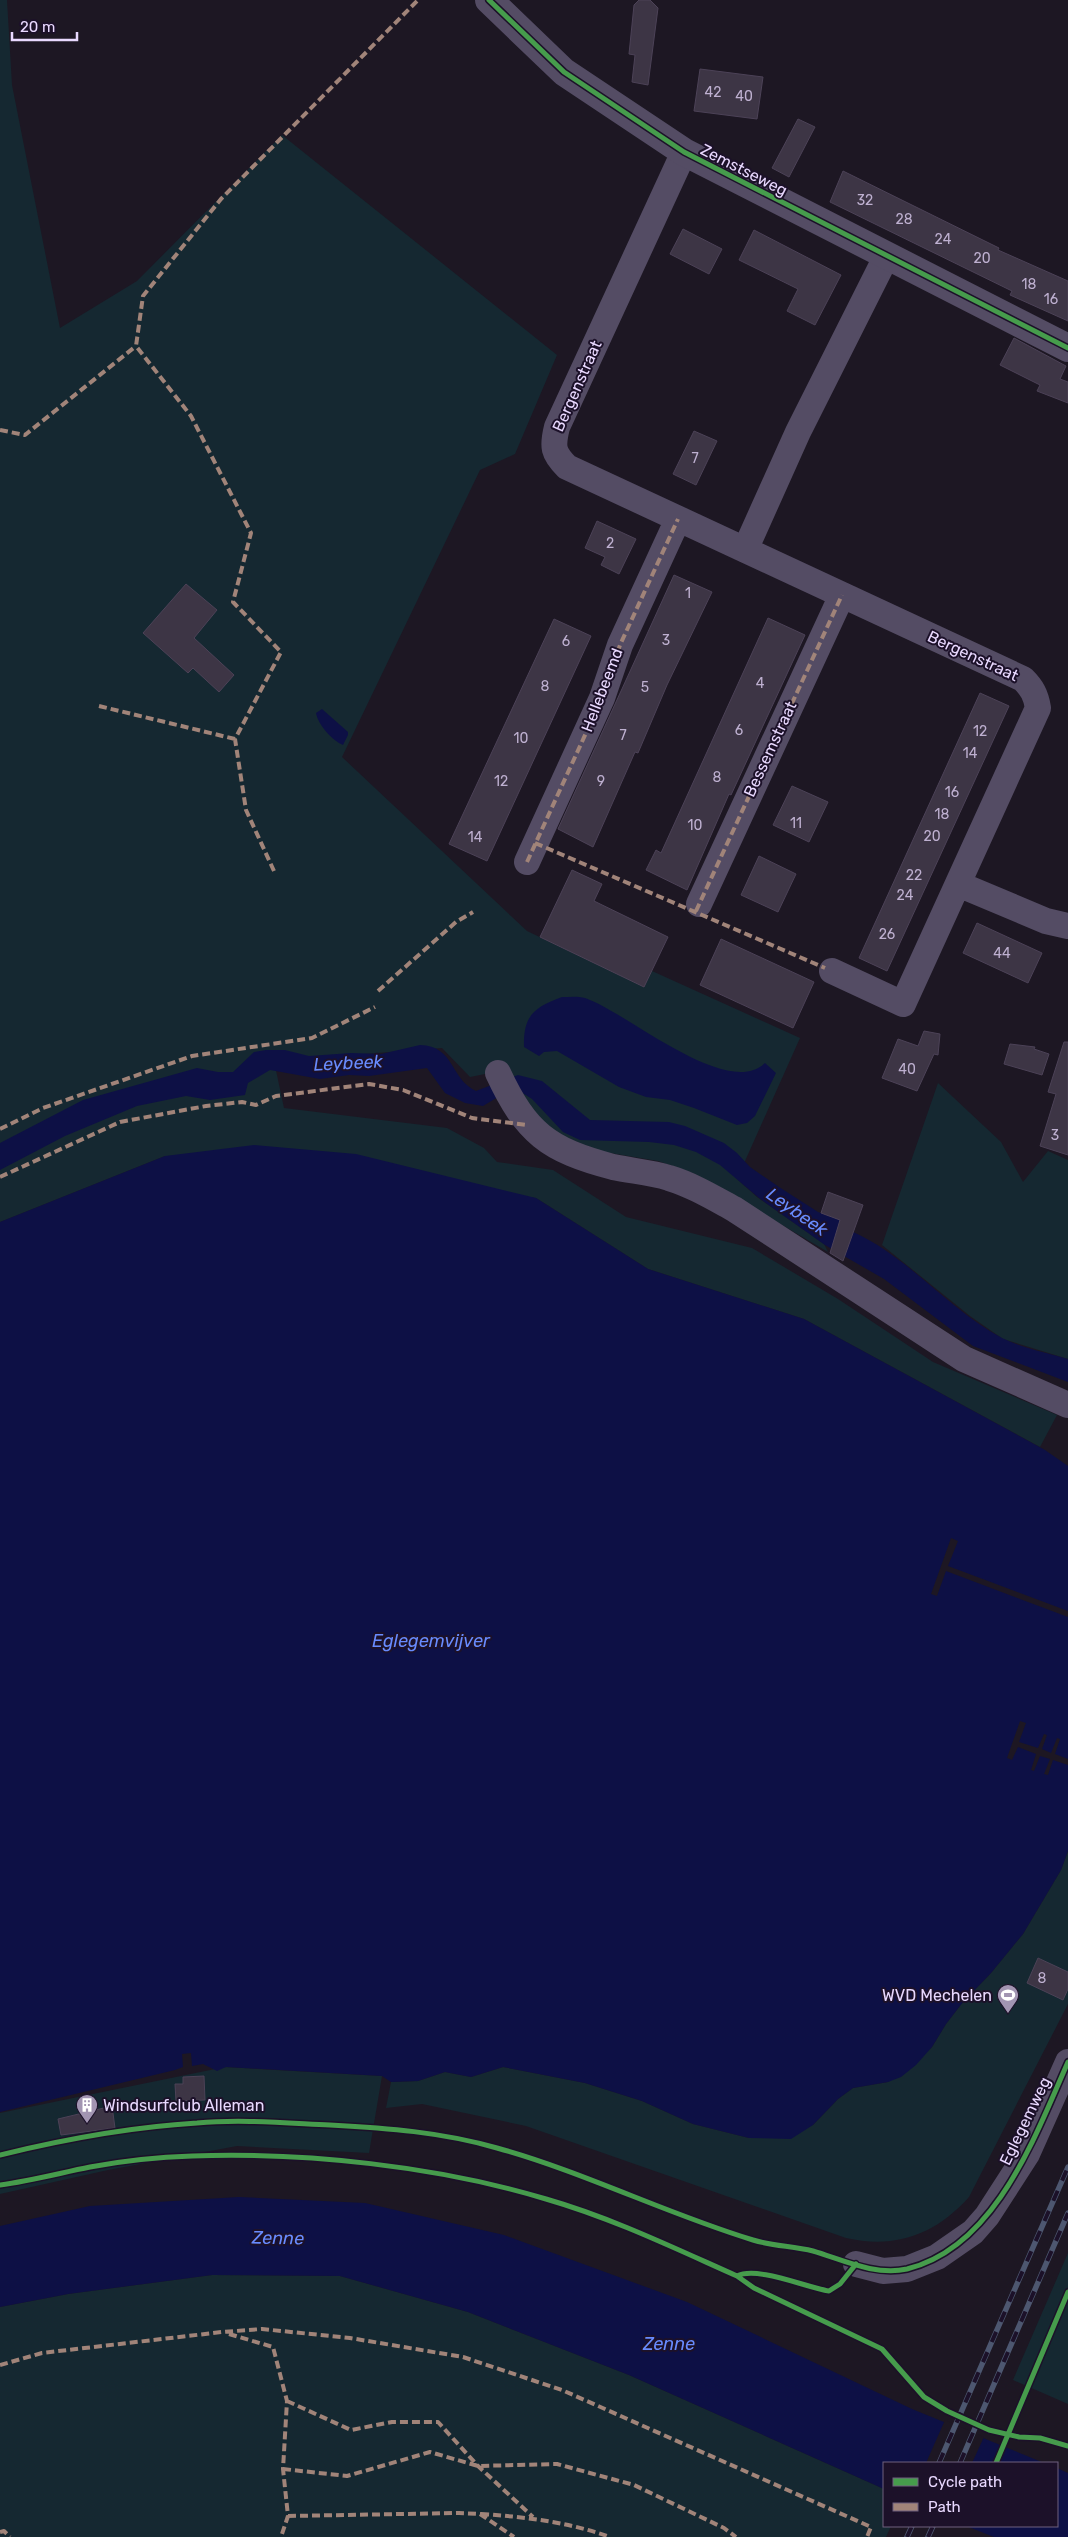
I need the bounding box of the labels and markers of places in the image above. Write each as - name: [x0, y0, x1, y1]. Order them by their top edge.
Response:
- sports icon: WVD Mechelen: [996, 1983, 1020, 2014]
- place label: WVD Mechelen: [882, 1986, 992, 2005]
- building icon: Windsurfclub Alleman: [75, 2093, 99, 2124]
- place label: Windsurfclub Alleman: [103, 2096, 264, 2115]

